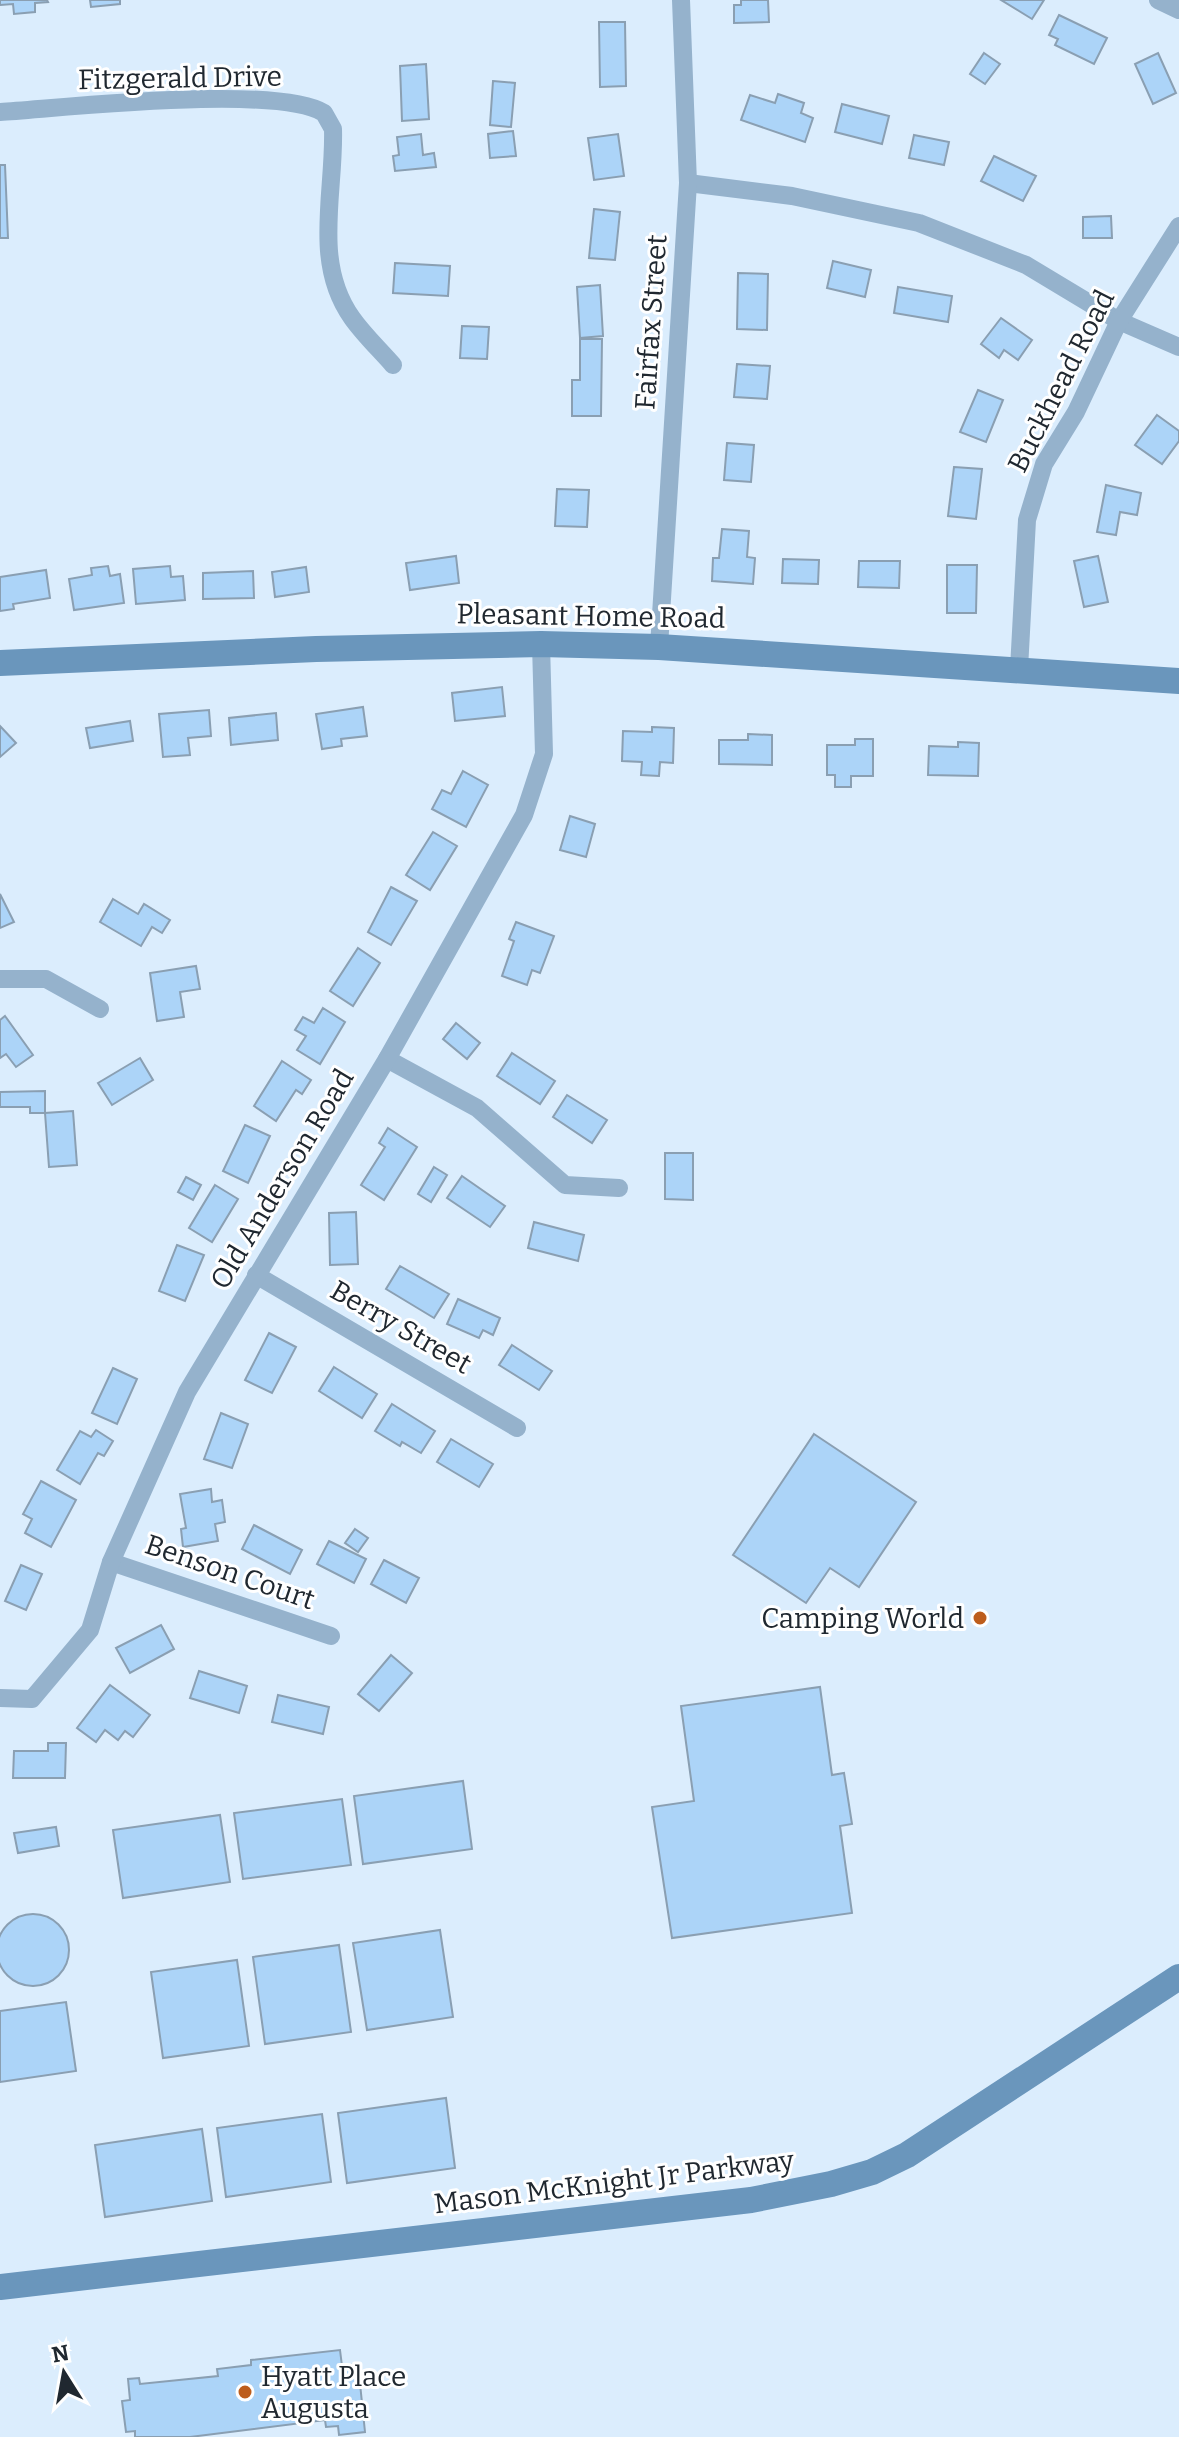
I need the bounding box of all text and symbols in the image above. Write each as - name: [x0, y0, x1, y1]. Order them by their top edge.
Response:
- street label: Fitzgerald Drive: [78, 60, 282, 96]
- street label: Fairfax Street: [628, 233, 674, 411]
- street label: Buckhead Road: [1001, 284, 1121, 478]
- street label: Pleasant Home Road: [456, 597, 726, 635]
- street label: Old Anderson Road: [203, 1063, 361, 1295]
- street label: Berry Street: [325, 1273, 477, 1381]
- street label: Benson Court: [141, 1528, 319, 1616]
- place label: Camping World: [761, 1602, 964, 1635]
- marker: Camping World: [971, 1609, 989, 1627]
- street label: Mason McKnight Jr Parkway: [432, 2144, 796, 2220]
- north arrow: [24, 2333, 104, 2413]
- text: N: [49, 2339, 71, 2369]
- place label: Hyatt Place Augusta: [261, 2360, 406, 2425]
- marker: Hyatt Place Augusta: [236, 2383, 254, 2401]

